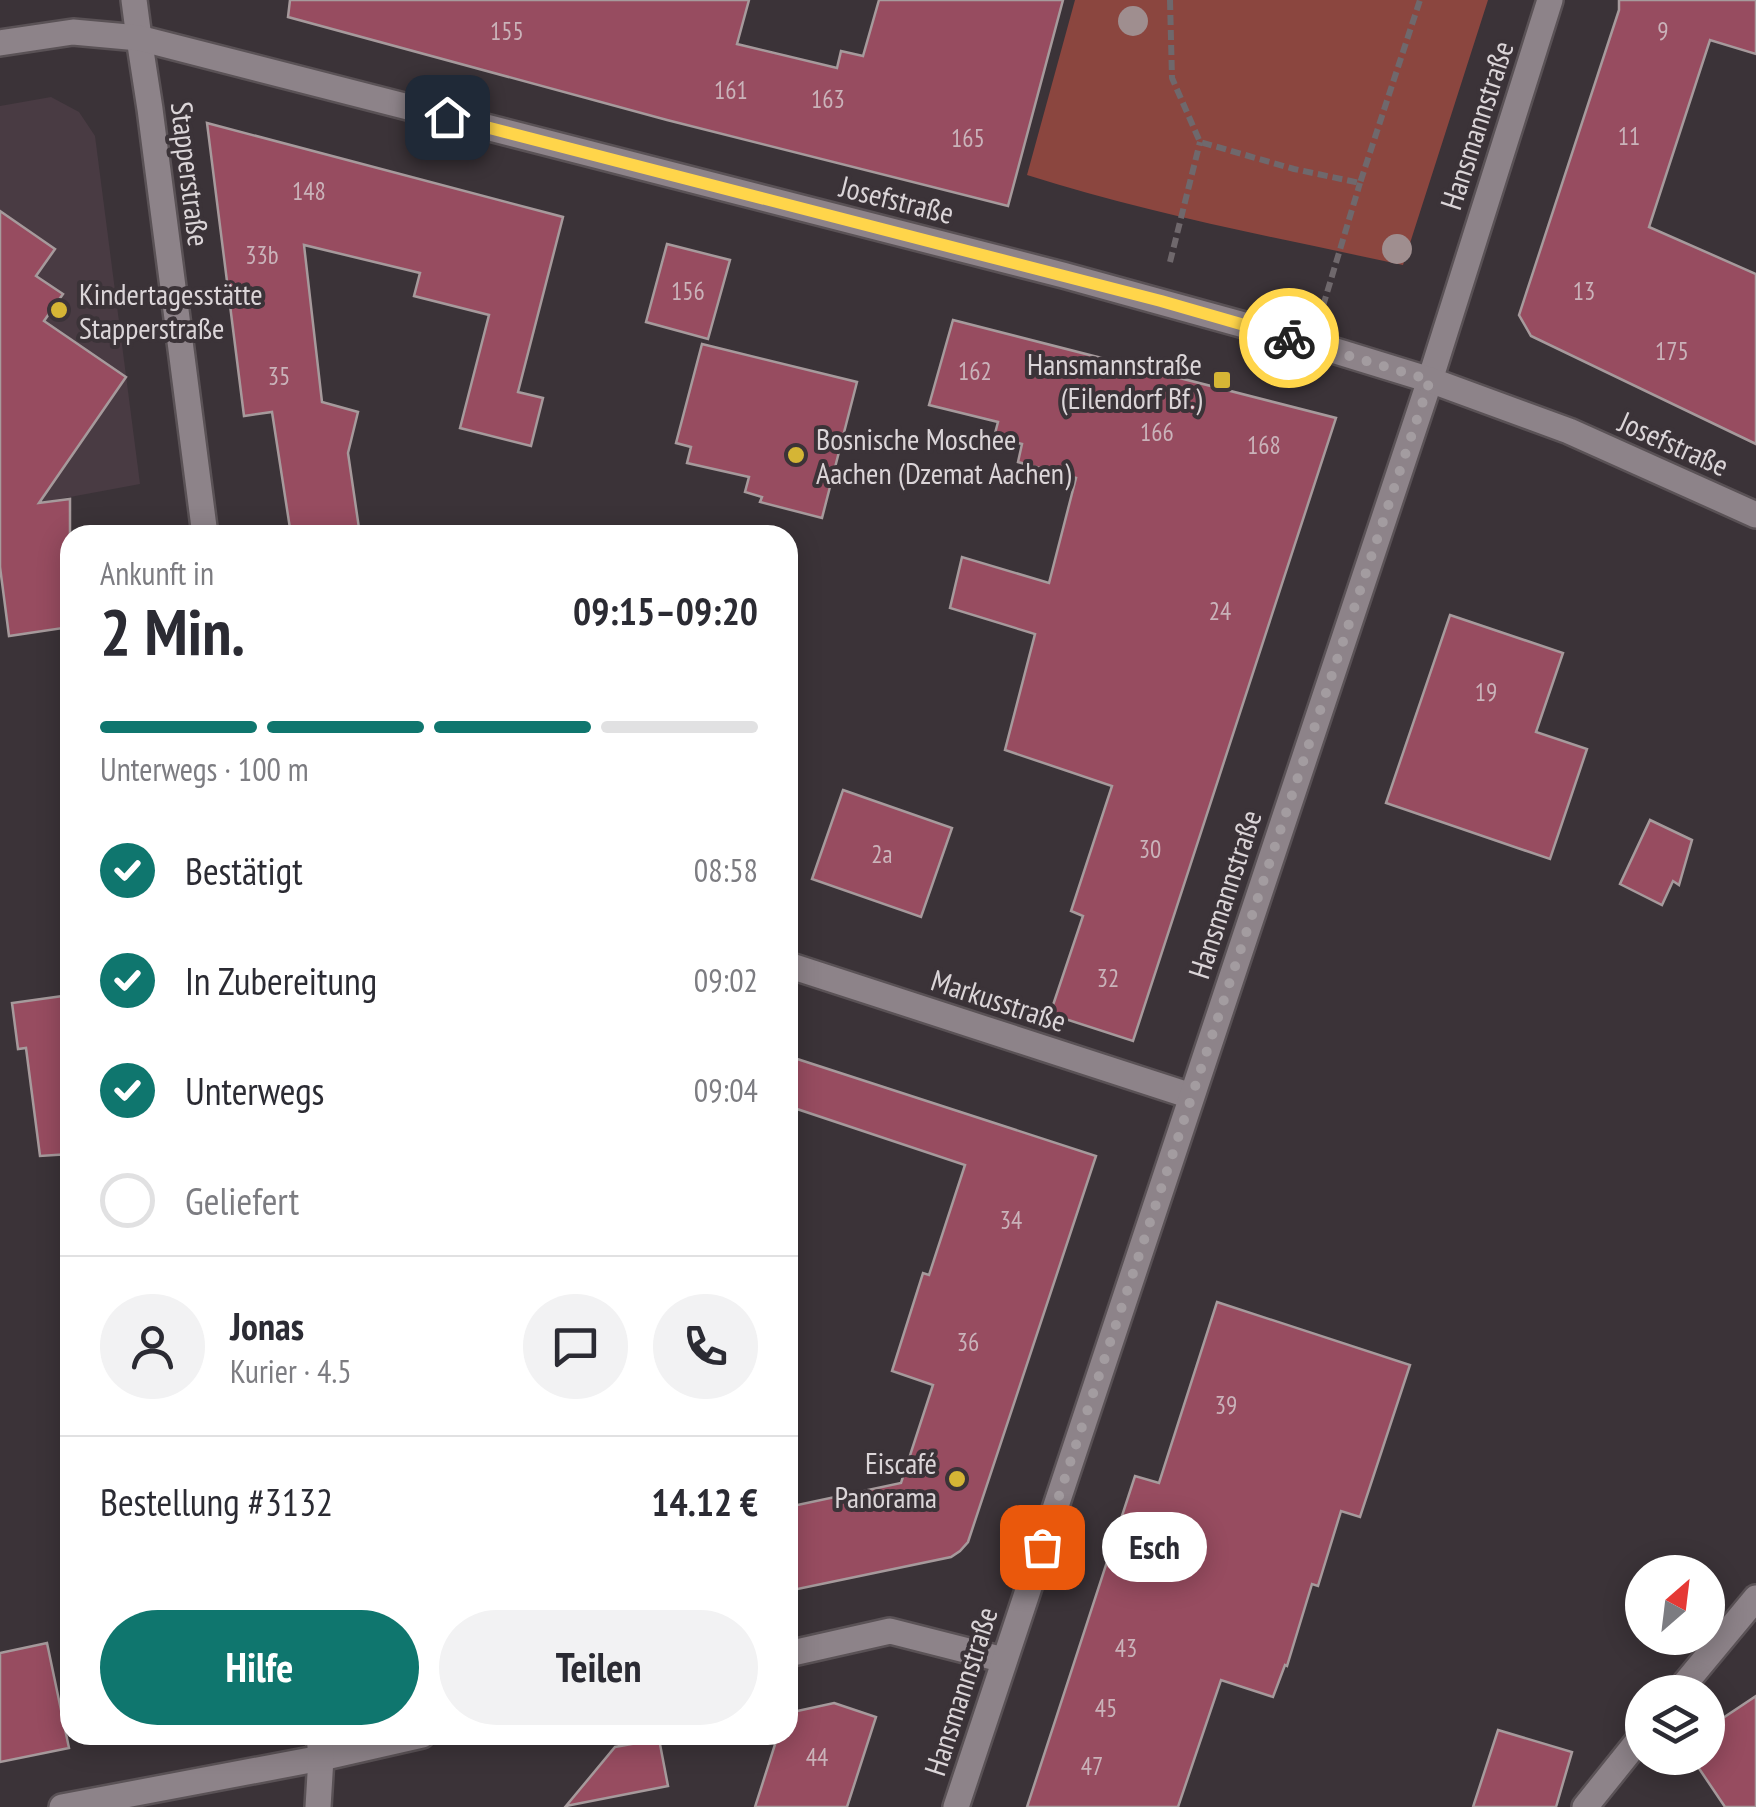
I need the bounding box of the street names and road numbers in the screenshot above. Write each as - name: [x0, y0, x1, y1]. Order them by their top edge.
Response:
- street label: Hansmannstraße: [1430, 36, 1522, 214]
- street label: Stapperstraße: [163, 99, 219, 249]
- street label: Josefstraße: [835, 166, 958, 232]
- street label: Josefstraße: [1612, 401, 1735, 484]
- street label: Hansmannstraße: [1178, 805, 1270, 983]
- street label: Markusstraße: [927, 960, 1071, 1040]
- street label: Hansmannstraße: [914, 1602, 1006, 1780]

